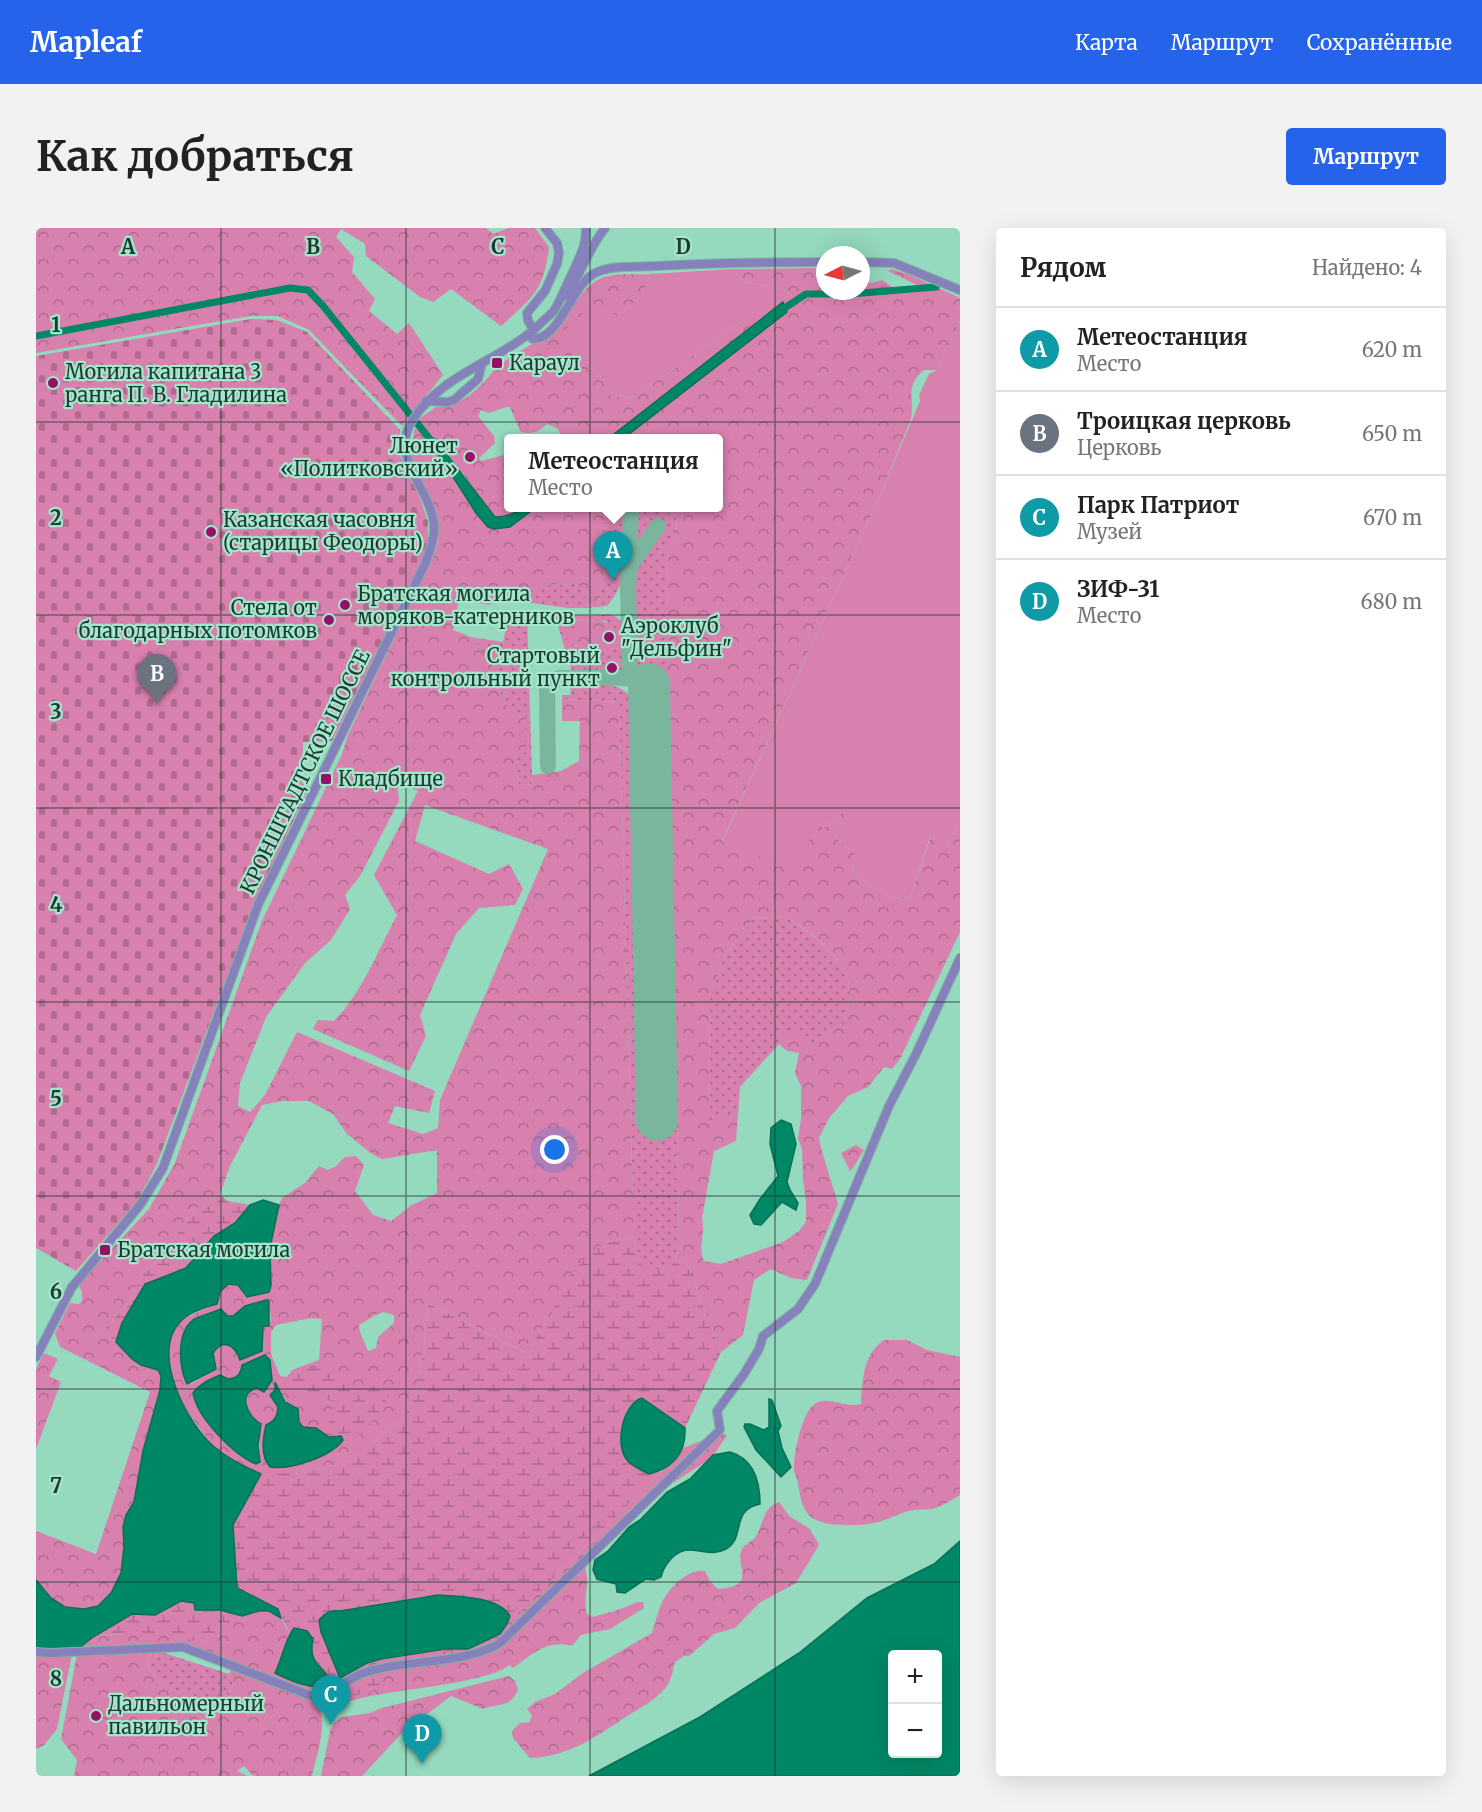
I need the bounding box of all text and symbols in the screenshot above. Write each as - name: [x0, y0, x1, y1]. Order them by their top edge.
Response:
- text: Mapleaf: [30, 24, 142, 60]
- text: Карта: [1075, 29, 1138, 56]
- text: Маршрут: [1171, 29, 1274, 56]
- text: Сохранённые: [1307, 29, 1452, 56]
- button: Маршрут: [1286, 128, 1446, 185]
- text: Как добраться: [36, 130, 354, 182]
- text: A: [120, 234, 136, 259]
- text: B: [306, 234, 320, 259]
- text: C: [491, 234, 505, 259]
- text: D: [675, 234, 691, 259]
- north arrow: [816, 246, 870, 300]
- text: Рядом: [1020, 251, 1106, 284]
- text: Найдено: 4: [1312, 255, 1422, 280]
- text: 1: [51, 312, 61, 337]
- text: Метеостанция: [1077, 323, 1248, 351]
- text: A: [1032, 337, 1047, 362]
- text: 620 m: [1362, 337, 1422, 362]
- place label: Караул: [509, 350, 580, 375]
- text: Место: [1077, 351, 1141, 376]
- marker: Караул: [490, 356, 504, 370]
- place label: Могила капитана 3 ранга П. В. Гладилина: [65, 359, 287, 407]
- marker: Могила капитана 3 ранга П. В. Гладилина: [46, 376, 60, 390]
- text: Троицкая церковь: [1077, 407, 1291, 435]
- text: B: [1033, 421, 1046, 446]
- text: 650 m: [1362, 421, 1422, 446]
- place label: Люнет «Политковский»: [280, 433, 458, 481]
- popup: [504, 434, 723, 512]
- text: Церковь: [1077, 435, 1161, 460]
- text: Метеостанция: [528, 447, 699, 475]
- marker: Люнет «Политковский»: [463, 450, 477, 464]
- text: Место: [528, 475, 593, 500]
- text: Парк Патриот: [1077, 491, 1239, 519]
- text: 2: [50, 505, 62, 530]
- text: C: [1033, 505, 1046, 530]
- text: 670 m: [1363, 505, 1422, 530]
- place label: Казанская часовня (старицы Феодоры): [223, 507, 423, 555]
- text: Музей: [1077, 519, 1142, 544]
- marker: Казанская часовня (старицы Феодоры): [204, 525, 218, 539]
- pin: A: [594, 532, 632, 581]
- text: ЗИФ-31: [1077, 575, 1159, 603]
- place label: Братская могила моряков-катерников: [357, 581, 574, 629]
- text: D: [1032, 589, 1047, 614]
- text: 680 m: [1361, 589, 1422, 614]
- place label: Стела от благодарных потомков: [79, 595, 317, 643]
- marker: Братская могила моряков-катерников: [338, 598, 352, 612]
- text: Место: [1077, 603, 1141, 628]
- marker: Стела от благодарных потомков: [322, 613, 336, 627]
- place label: Аэроклуб "Дельфин": [620, 613, 732, 661]
- marker: Аэроклуб "Дельфин": [602, 630, 616, 644]
- place label: Стартовый контрольный пункт: [390, 643, 600, 691]
- street label: КРОНШТАДТСКОЕ ШОССЕ: [234, 645, 375, 898]
- pin: B: [138, 654, 176, 704]
- marker: Стартовый контрольный пункт: [605, 661, 619, 675]
- text: 3: [50, 699, 62, 724]
- place label: Кладбище: [338, 766, 443, 791]
- marker: Кладбище: [319, 772, 333, 786]
- text: 4: [50, 892, 63, 917]
- text: 5: [50, 1086, 62, 1111]
- your location: [540, 1135, 569, 1164]
- place label: Братская могила: [117, 1237, 290, 1262]
- marker: Братская могила: [98, 1243, 112, 1257]
- text: 6: [50, 1279, 62, 1304]
- text: 7: [50, 1473, 62, 1498]
- map controls: [888, 1650, 942, 1758]
- button: +: [888, 1650, 942, 1704]
- text: 8: [50, 1666, 62, 1691]
- pin: C: [312, 1676, 350, 1725]
- place label: Дальномерный павильон: [108, 1691, 264, 1739]
- button: −: [888, 1704, 942, 1758]
- marker: Дальномерный павильон: [89, 1709, 103, 1723]
- pin: D: [402, 1714, 442, 1764]

